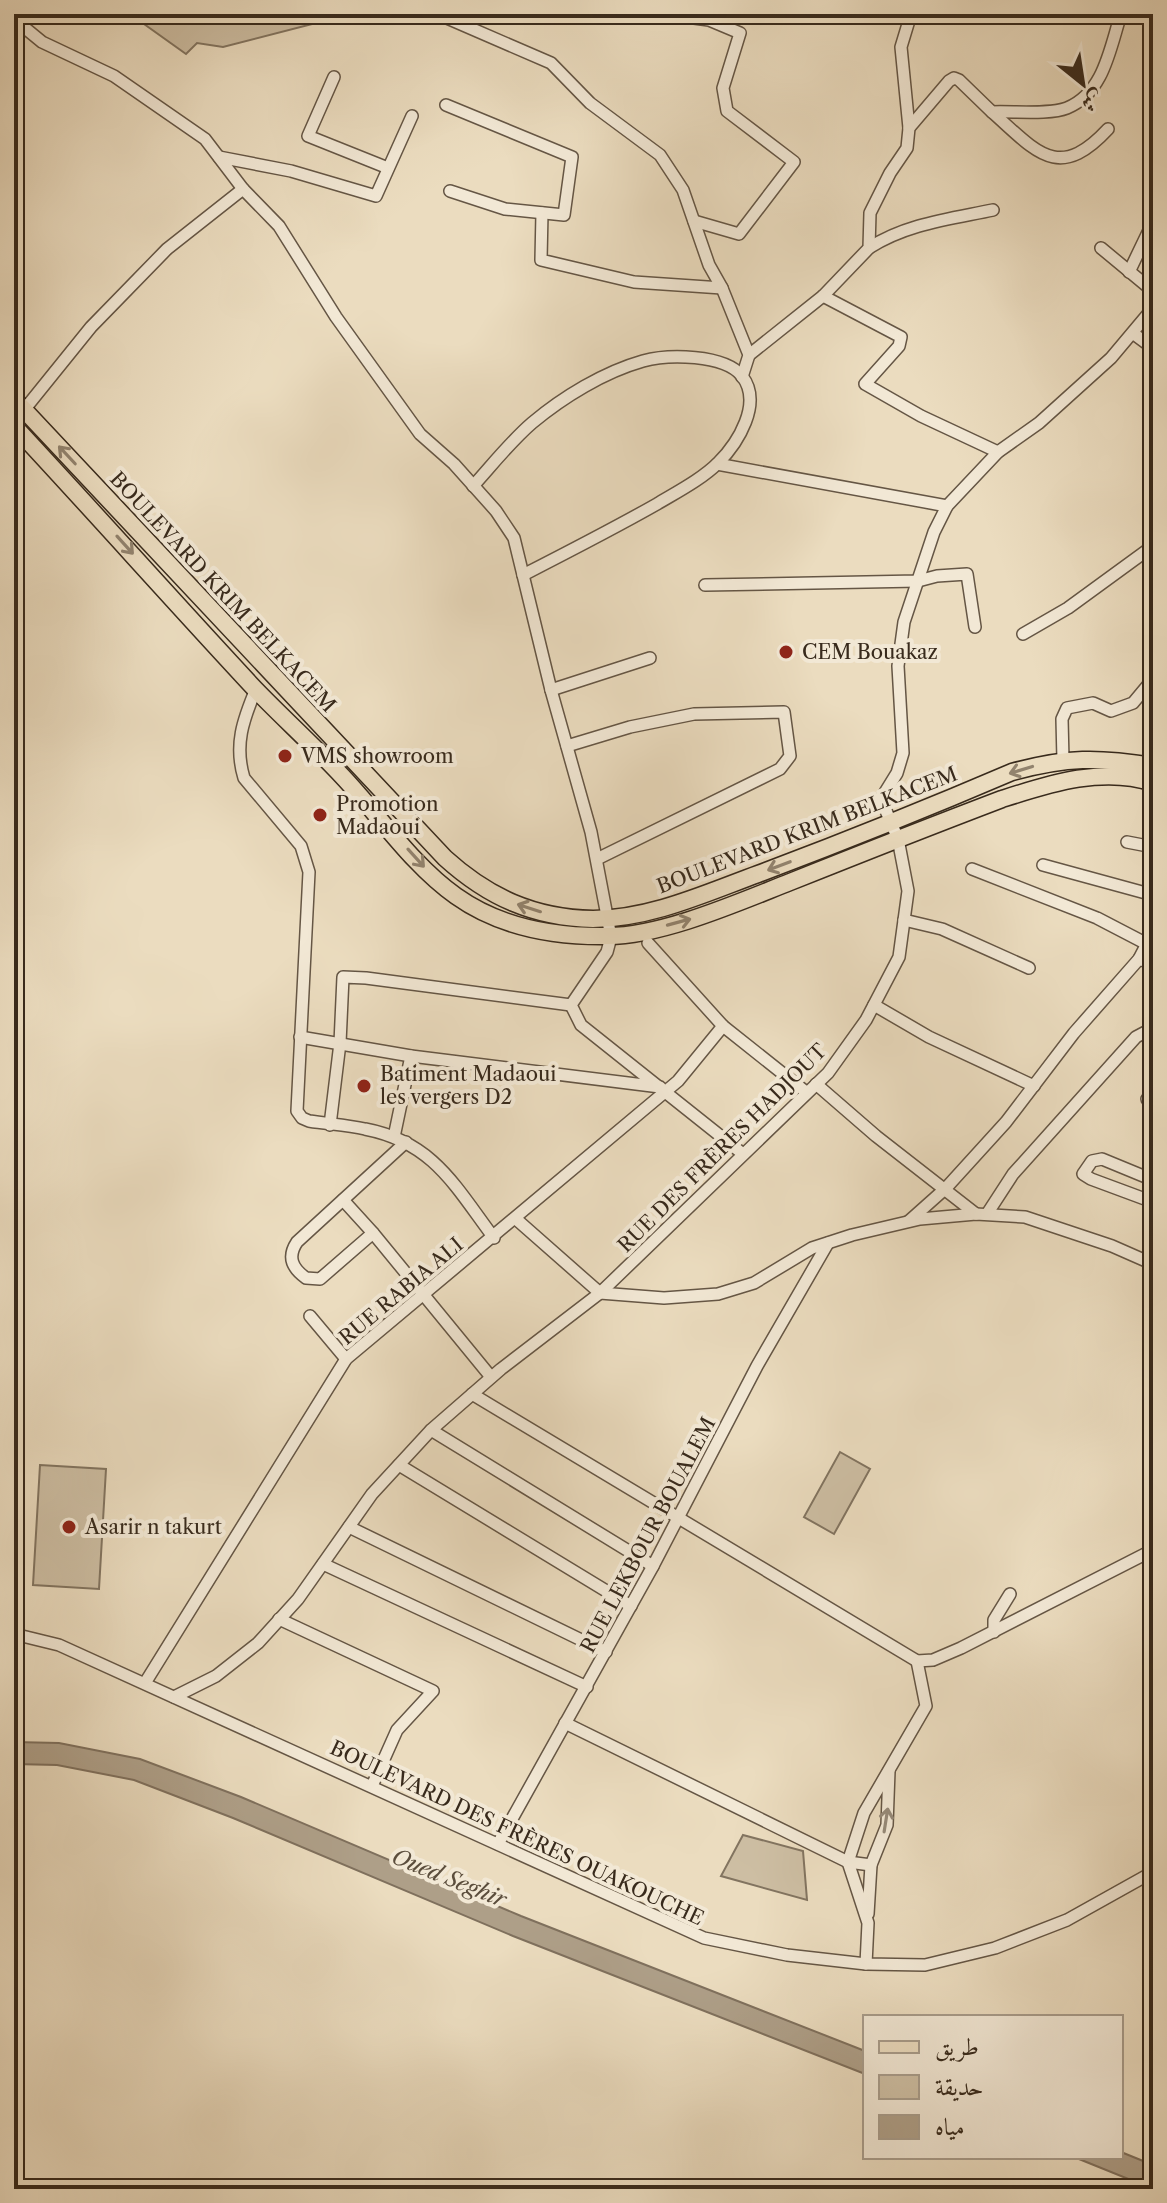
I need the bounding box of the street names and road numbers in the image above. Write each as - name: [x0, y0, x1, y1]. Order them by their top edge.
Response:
- street label: BOULEVARD KRIM BELKACEM: [105, 467, 341, 717]
- street label: BOULEVARD KRIM BELKACEM: [653, 761, 961, 899]
- street label: RUE DES FRÈRES HADJOUT: [612, 1038, 831, 1257]
- street label: RUE RABIA ALI: [334, 1232, 468, 1350]
- street label: RUE LEKBOUR BOUALEM: [576, 1413, 720, 1657]
- street label: BOULEVARD DES FRÈRES OUAKOUCHE: [326, 1735, 708, 1930]

